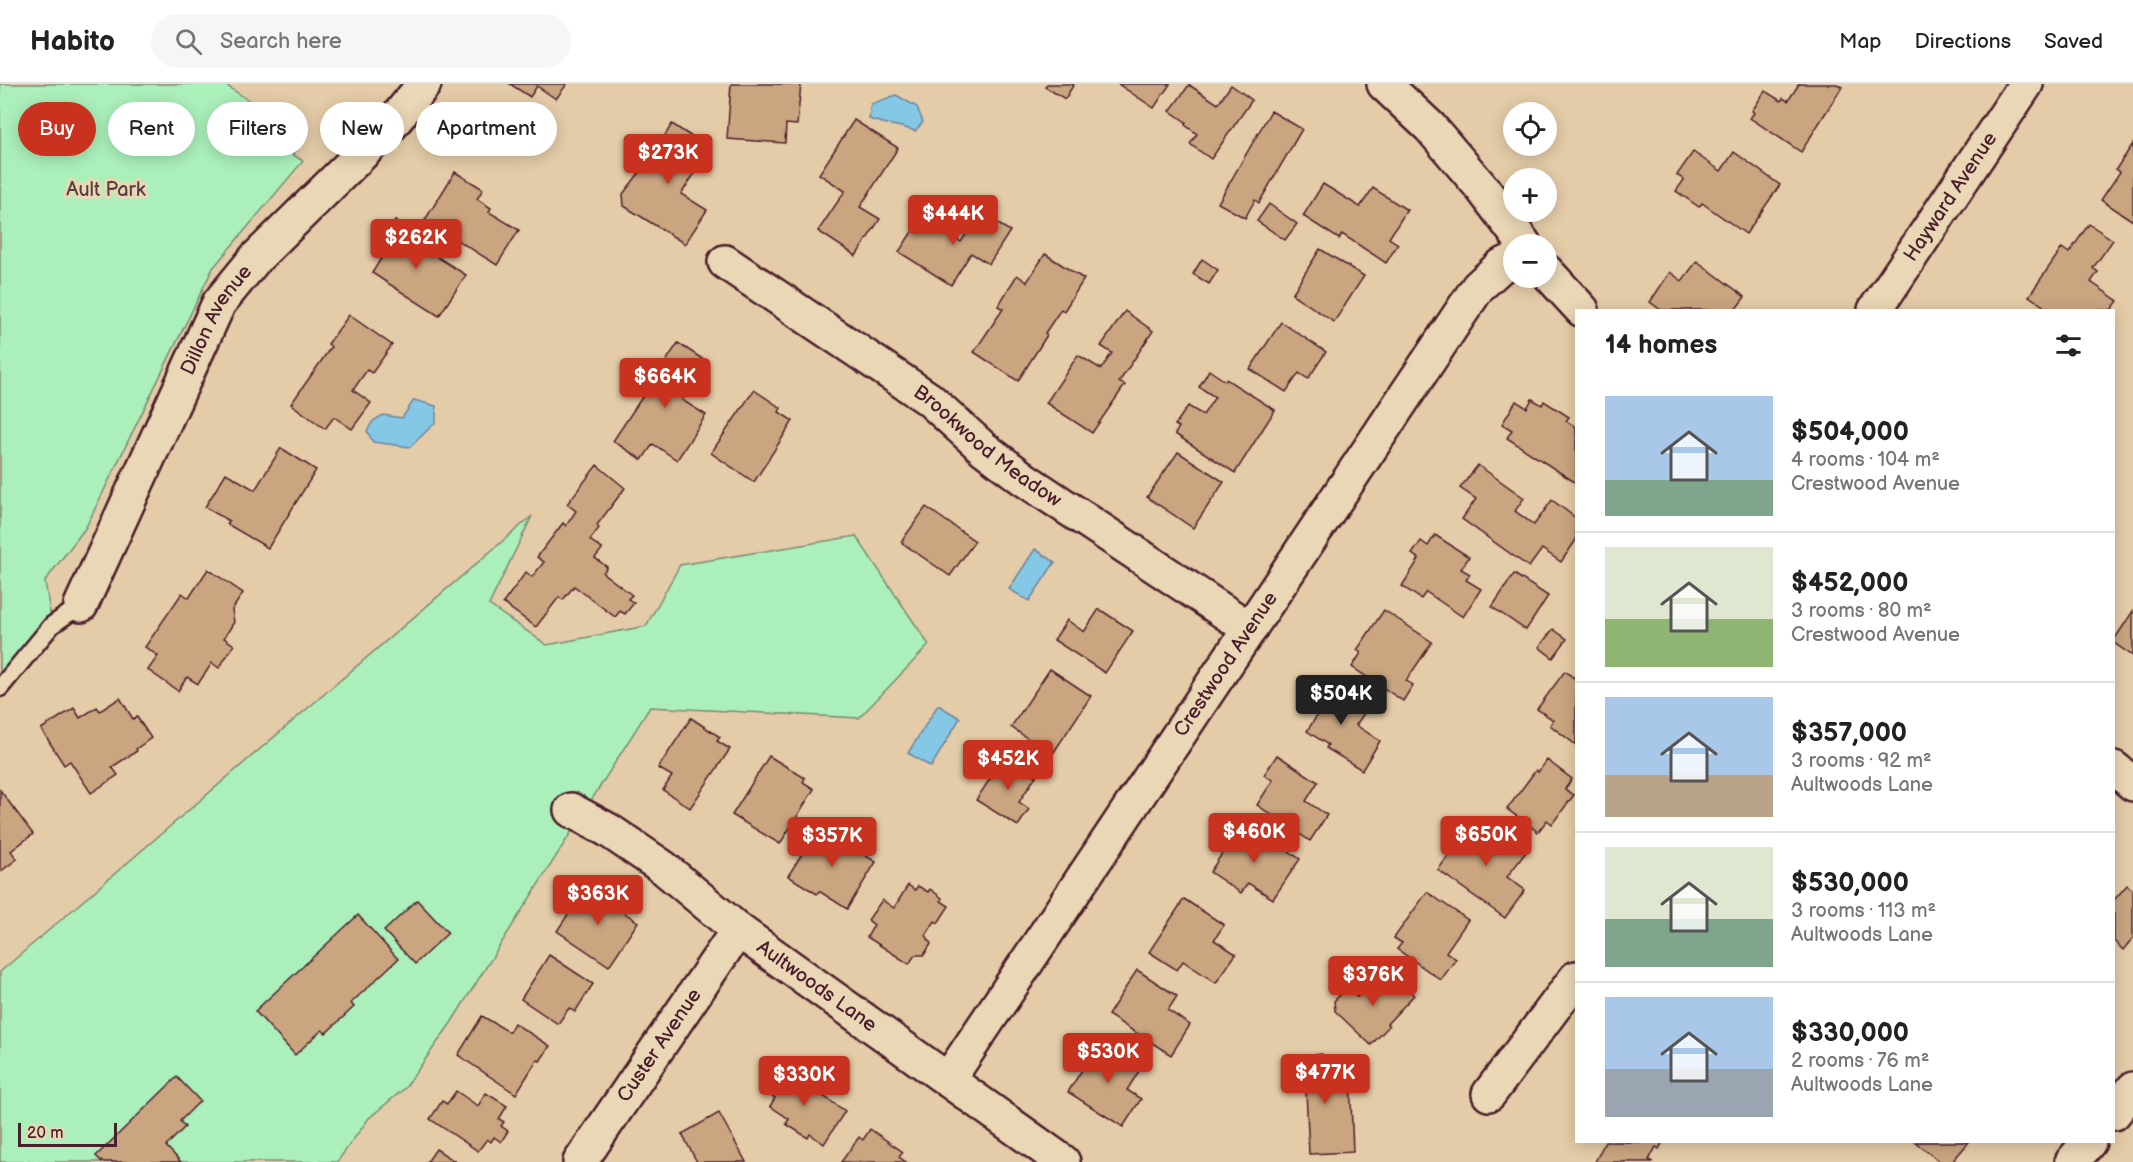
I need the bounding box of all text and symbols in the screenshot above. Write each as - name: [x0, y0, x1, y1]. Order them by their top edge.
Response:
- search box: [151, 14, 571, 68]
- text: Habito: [30, 25, 115, 58]
- icon: search: [172, 25, 205, 58]
- text: Search here: [220, 28, 342, 55]
- text: Map: [1839, 29, 1882, 54]
- text: Directions: [1915, 29, 2011, 54]
- text: Saved: [2044, 29, 2103, 54]
- chip: Buy: [18, 102, 96, 156]
- chip: Rent: [108, 102, 195, 156]
- chip: Filters: [207, 102, 308, 156]
- chip: New: [320, 102, 404, 156]
- chip: Apartment: [416, 102, 557, 156]
- map controls: [1503, 102, 1557, 288]
- button: locate: [1503, 102, 1557, 156]
- street label: Hayward Avenue: [1899, 128, 2002, 266]
- pin: $273K: [626, 134, 710, 185]
- text: $273K: [638, 141, 698, 165]
- button: +: [1503, 168, 1557, 222]
- park label: Ault Park: [66, 178, 146, 202]
- pin: $444K: [911, 195, 995, 246]
- text: $444K: [922, 202, 984, 226]
- pin: $262K: [374, 219, 458, 270]
- text: $262K: [385, 226, 447, 250]
- button: −: [1503, 234, 1557, 288]
- street label: Dillon Avenue: [176, 260, 257, 379]
- icon: filters: [2052, 329, 2085, 362]
- text: 14 homes: [1605, 330, 1717, 361]
- pin: $664K: [623, 358, 707, 409]
- text: $664K: [634, 365, 696, 389]
- street label: Brookwood Meadow: [909, 380, 1066, 513]
- text: $504,000: [1791, 417, 1909, 448]
- icon: home: [1653, 420, 1725, 492]
- text: 4 rooms · 104 m²: [1791, 448, 1940, 472]
- text: Crestwood Avenue: [1791, 472, 1960, 496]
- text: $452,000: [1791, 568, 1908, 599]
- icon: home: [1653, 571, 1725, 643]
- street label: Crestwood Avenue: [1169, 587, 1283, 741]
- text: 3 rooms · 80 m²: [1791, 599, 1932, 623]
- text: Crestwood Avenue: [1791, 623, 1960, 647]
- pin: $504K: [1299, 675, 1383, 726]
- text: $504K: [1310, 682, 1372, 706]
- text: $357,000: [1791, 718, 1907, 749]
- icon: home: [1653, 721, 1725, 793]
- pin: $452K: [966, 740, 1050, 791]
- text: $452K: [977, 747, 1039, 771]
- text: 3 rooms · 92 m²: [1791, 749, 1932, 773]
- text: Aultwoods Lane: [1791, 773, 1933, 797]
- pin: $460K: [1212, 813, 1296, 864]
- pin: $650K: [1444, 816, 1528, 867]
- pin: $357K: [790, 817, 874, 868]
- text: $460K: [1222, 820, 1286, 844]
- text: $650K: [1455, 823, 1517, 847]
- text: $357K: [801, 824, 863, 848]
- text: $530,000: [1791, 868, 1909, 899]
- icon: home: [1653, 871, 1725, 943]
- pin: $363K: [556, 875, 640, 926]
- text: $363K: [567, 882, 629, 906]
- text: 3 rooms · 113 m²: [1791, 899, 1936, 923]
- text: Aultwoods Lane: [1791, 923, 1933, 947]
- street label: Aultwoods Lane: [752, 935, 882, 1037]
- pin: $376K: [1331, 956, 1415, 1007]
- text: $376K: [1342, 963, 1404, 987]
- street label: Custer Avenue: [612, 984, 707, 1107]
- text: $330,000: [1791, 1018, 1909, 1049]
- icon: home: [1653, 1021, 1725, 1093]
- pin: $530K: [1066, 1033, 1150, 1084]
- text: $530K: [1077, 1040, 1139, 1064]
- text: 2 rooms · 76 m²: [1791, 1049, 1929, 1073]
- pin: $477K: [1283, 1054, 1367, 1105]
- pin: $330K: [762, 1056, 846, 1107]
- text: $477K: [1295, 1061, 1355, 1085]
- text: $330K: [773, 1063, 835, 1087]
- text: Aultwoods Lane: [1791, 1073, 1933, 1097]
- scale bar: [18, 1120, 117, 1148]
- text: 20 m: [27, 1124, 63, 1143]

